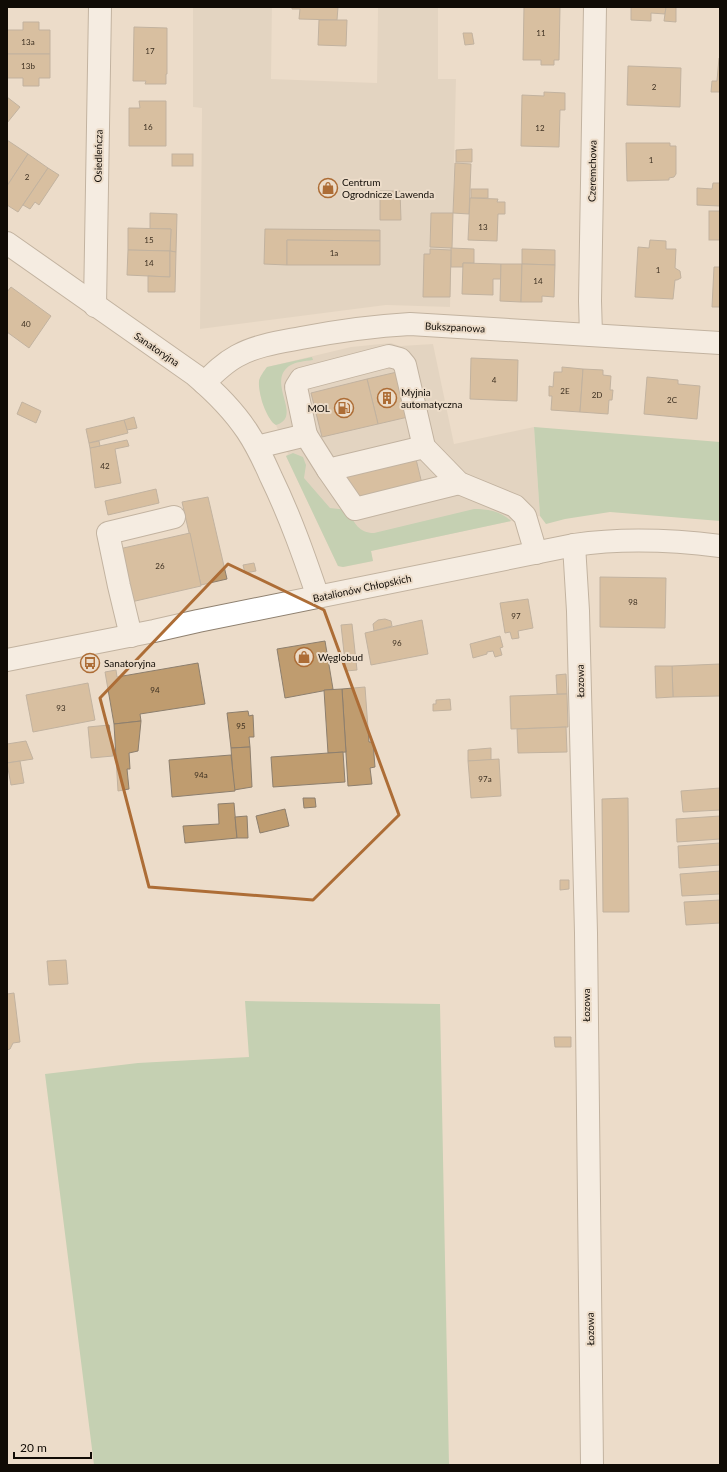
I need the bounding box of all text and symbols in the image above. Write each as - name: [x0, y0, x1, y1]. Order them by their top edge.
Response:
- house number: 11: [536, 28, 546, 38]
- house number: 13a: [21, 37, 35, 47]
- house number: 17: [145, 46, 155, 56]
- house number: 13b: [21, 61, 35, 71]
- house number: 2: [652, 82, 657, 92]
- house number: 16: [143, 122, 153, 132]
- house number: 12: [535, 123, 545, 133]
- street label: Osiedleńcza: [92, 129, 104, 183]
- street label: Czeremchowa: [585, 140, 599, 202]
- house number: 1: [649, 155, 654, 165]
- house number: 2: [25, 172, 30, 182]
- place label: Centrum Ogrodnicze Lawenda: [342, 176, 434, 200]
- shop icon: Centrum Ogrodnicze Lawenda: [317, 177, 339, 199]
- house number: 13: [478, 222, 488, 232]
- house number: 15: [144, 235, 154, 245]
- house number: 1a: [330, 248, 338, 258]
- house number: 14: [144, 258, 154, 268]
- house number: 1: [656, 265, 661, 275]
- house number: 14: [533, 276, 543, 286]
- house number: 40: [21, 319, 31, 329]
- street label: Bukszpanowa: [425, 319, 485, 335]
- street label: Sanatoryjna: [132, 330, 182, 368]
- house number: 4: [492, 375, 497, 385]
- place label: Myjnia automatyczna: [401, 386, 462, 410]
- house number: 2E: [560, 386, 570, 396]
- building icon: Myjnia automatyczna: [376, 387, 398, 409]
- house number: 2D: [592, 390, 602, 400]
- house number: 2C: [667, 395, 678, 405]
- fuel station icon: MOL: [333, 397, 355, 419]
- place label: MOL: [308, 402, 330, 414]
- house number: 42: [100, 461, 110, 471]
- house number: 26: [155, 561, 165, 571]
- street label: Batalionów Chłopskich: [312, 572, 412, 604]
- house number: 98: [628, 597, 638, 607]
- house number: 97: [511, 611, 521, 621]
- house number: 96: [392, 638, 402, 648]
- shop icon: Węglobud: [293, 646, 315, 668]
- place label: Węglobud: [318, 651, 363, 663]
- bus stop icon: Sanatoryjna: [79, 652, 101, 674]
- place label: Sanatoryjna: [104, 657, 156, 669]
- street label: Łozowa: [574, 664, 586, 698]
- house number: 94: [150, 685, 160, 695]
- house number: 93: [56, 703, 66, 713]
- house number: 95: [236, 721, 246, 731]
- house number: 94a: [194, 770, 208, 780]
- house number: 97a: [478, 774, 492, 784]
- street label: Łozowa: [580, 988, 592, 1022]
- street label: Łozowa: [584, 1312, 596, 1346]
- scale bar: [14, 1434, 91, 1460]
- text: 20 m: [20, 1440, 47, 1455]

